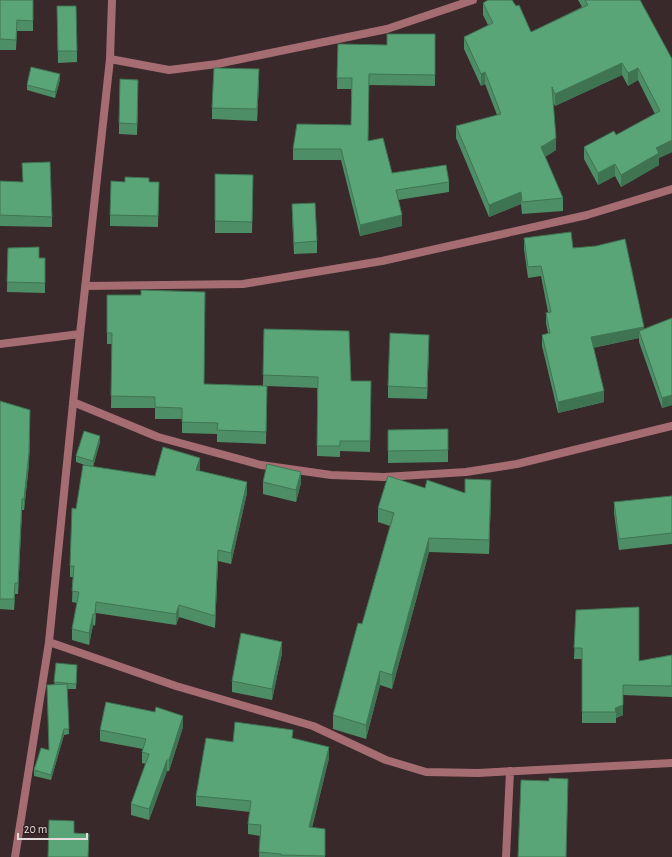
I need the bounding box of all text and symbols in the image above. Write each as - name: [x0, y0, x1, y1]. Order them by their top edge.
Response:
- scale bar: [18, 815, 87, 841]
- text: 20 m: [24, 823, 47, 835]

